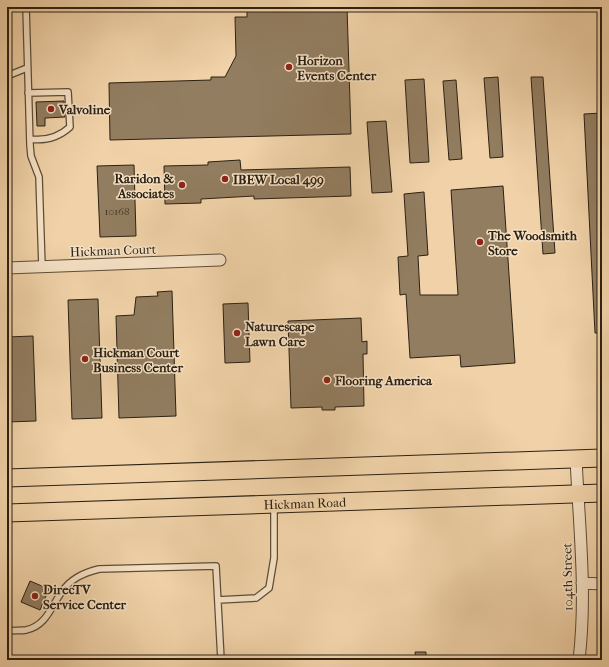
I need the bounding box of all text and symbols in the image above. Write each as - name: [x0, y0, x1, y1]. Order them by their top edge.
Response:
- place label: Horizon Events Center: [297, 53, 377, 83]
- marker: Horizon Events Center: [284, 62, 294, 72]
- place label: Valvoline: [58, 102, 111, 117]
- marker: Valvoline: [46, 104, 56, 114]
- place label: Raridon & Associates: [114, 171, 174, 201]
- place label: IBEW Local 499: [233, 172, 324, 188]
- marker: IBEW Local 499: [220, 174, 230, 184]
- marker: Raridon & Associates: [177, 180, 187, 190]
- house number: 10168: [104, 205, 130, 218]
- place label: The Woodsmith Store: [487, 228, 578, 258]
- marker: The Woodsmith Store: [475, 237, 485, 247]
- street label: Hickman Court: [70, 241, 157, 260]
- place label: Naturescape Lawn Care: [245, 319, 315, 349]
- marker: Naturescape Lawn Care: [232, 328, 242, 338]
- place label: Hickman Court Business Center: [93, 345, 183, 375]
- marker: Hickman Court Business Center: [80, 354, 90, 364]
- place label: Flooring America: [334, 373, 433, 389]
- marker: Flooring America: [322, 375, 332, 385]
- street label: Hickman Road: [263, 495, 347, 512]
- street label: 104th Street: [559, 542, 576, 611]
- place label: DirecTV Service Center: [43, 582, 127, 612]
- marker: DirecTV Service Center: [30, 591, 40, 601]

